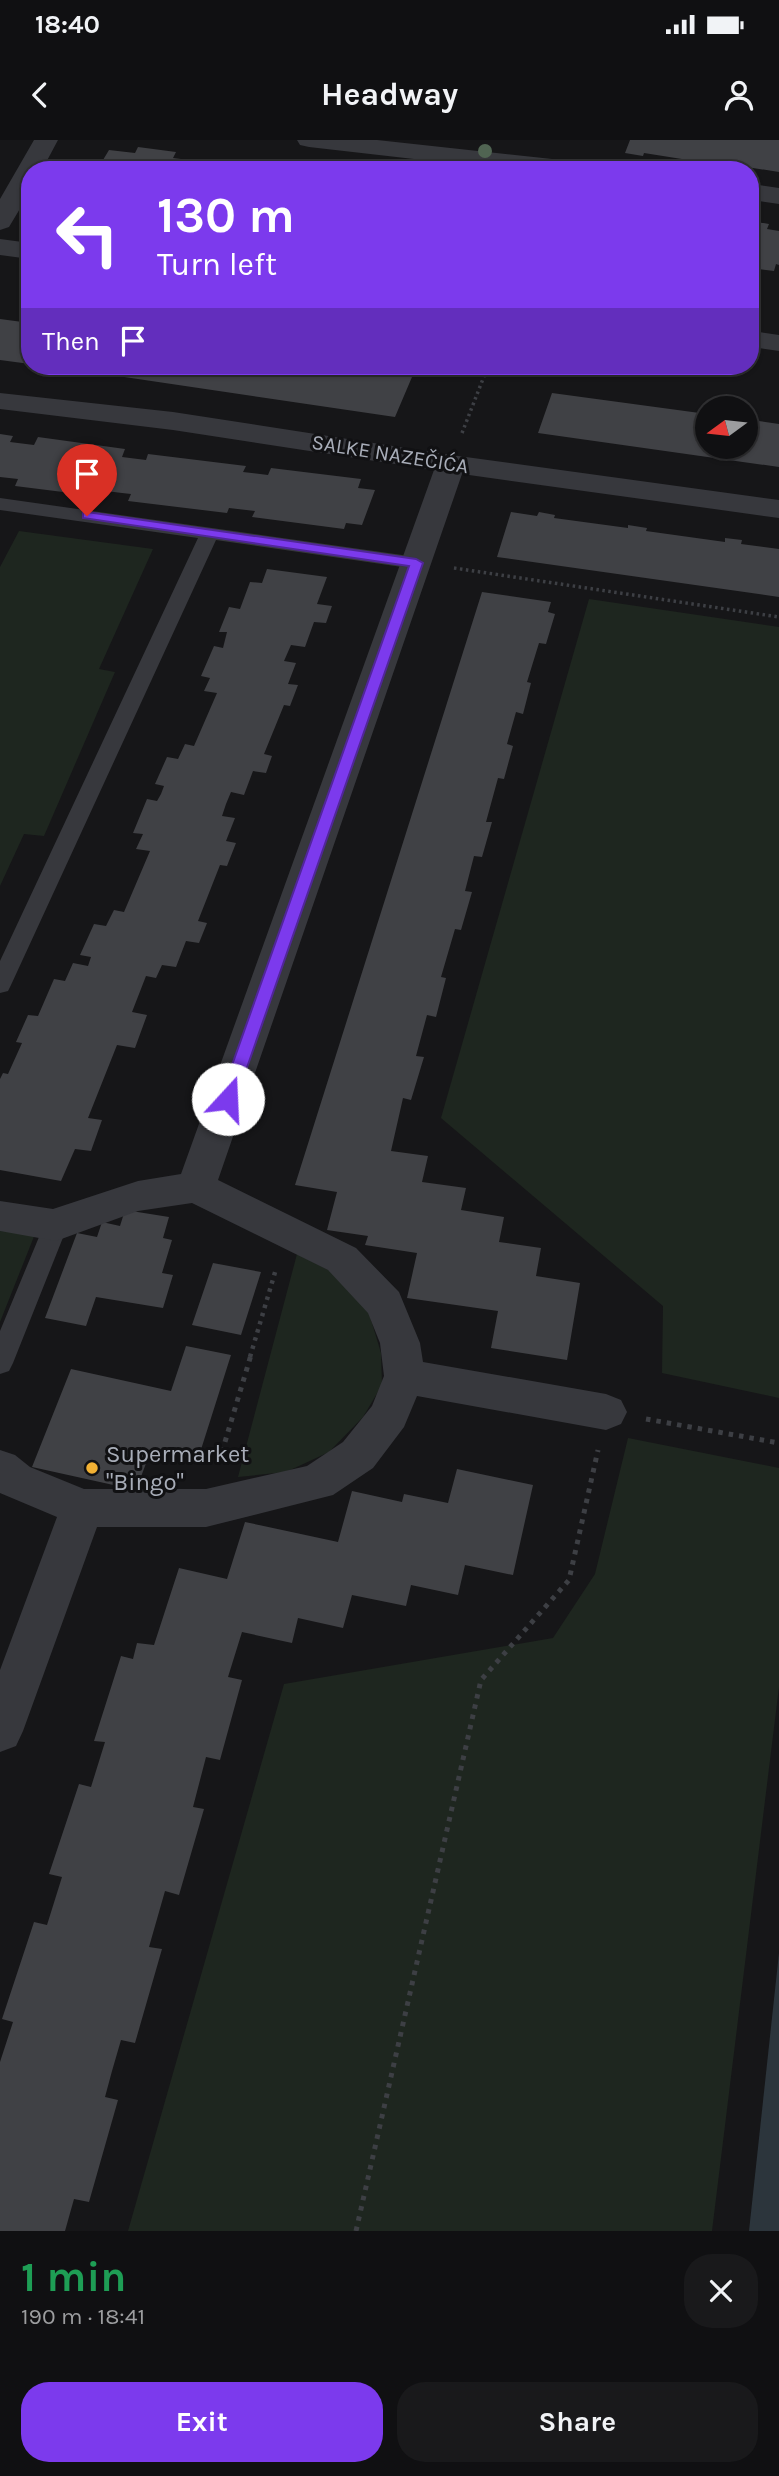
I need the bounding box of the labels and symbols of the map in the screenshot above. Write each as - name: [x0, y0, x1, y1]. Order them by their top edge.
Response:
- north arrow: [695, 396, 758, 458]
- street label: SALKE NAZEČIĆA: [310, 430, 470, 478]
- pin: [57, 444, 117, 516]
- position arrow: [191, 1062, 265, 1136]
- place label: Supermarket "Bingo": [106, 1440, 249, 1496]
- marker: Supermarket "Bingo": [84, 1460, 100, 1476]

